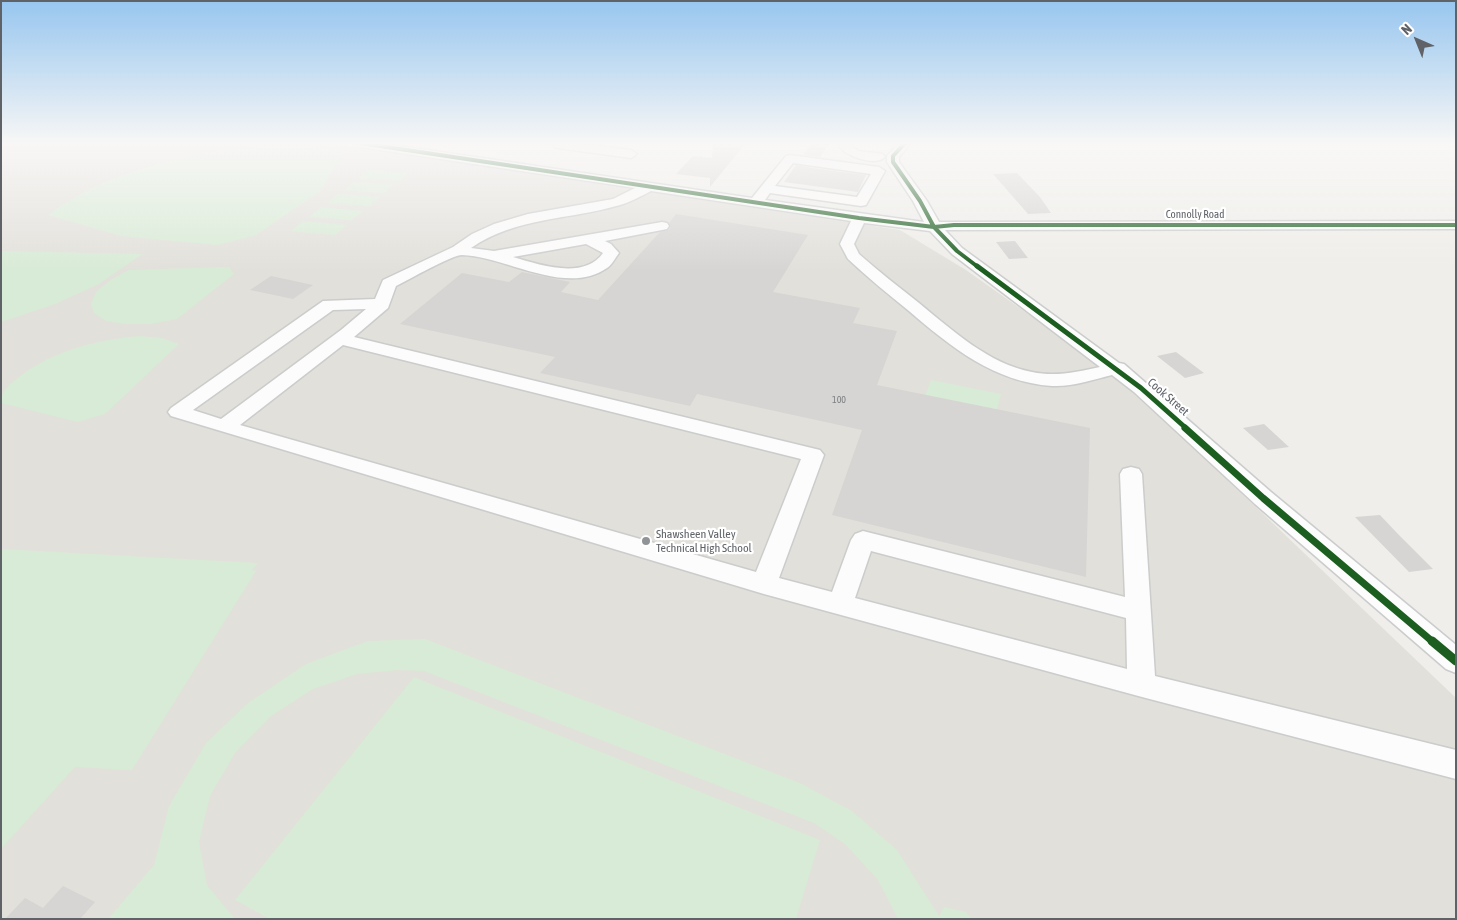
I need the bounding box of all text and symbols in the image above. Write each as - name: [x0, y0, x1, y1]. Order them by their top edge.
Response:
- north arrow: [1392, 15, 1442, 65]
- text: N: [1398, 21, 1415, 38]
- street label: Connolly Road: [1166, 208, 1224, 222]
- street label: Cook Street: [1144, 375, 1192, 419]
- house number: 100: [832, 394, 846, 406]
- place label: Shawsheen Valley Technical High School: [656, 527, 752, 555]
- marker: Shawsheen Valley Technical High School: [640, 535, 652, 547]

